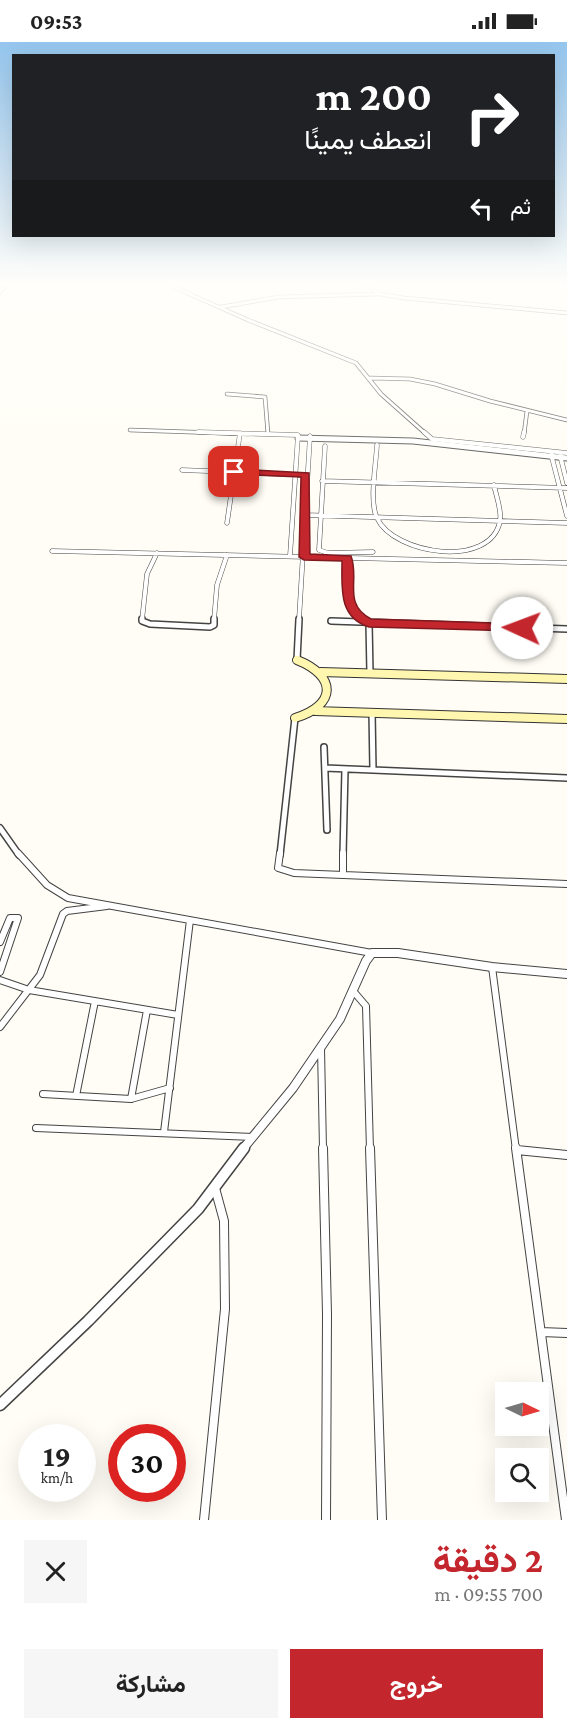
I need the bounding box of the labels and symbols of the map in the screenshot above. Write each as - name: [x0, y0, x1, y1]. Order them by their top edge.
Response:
- pin: [208, 446, 259, 497]
- position arrow: [490, 596, 554, 660]
- north arrow: [495, 1382, 549, 1436]
- speed limit sign: 30: [108, 1424, 186, 1502]

